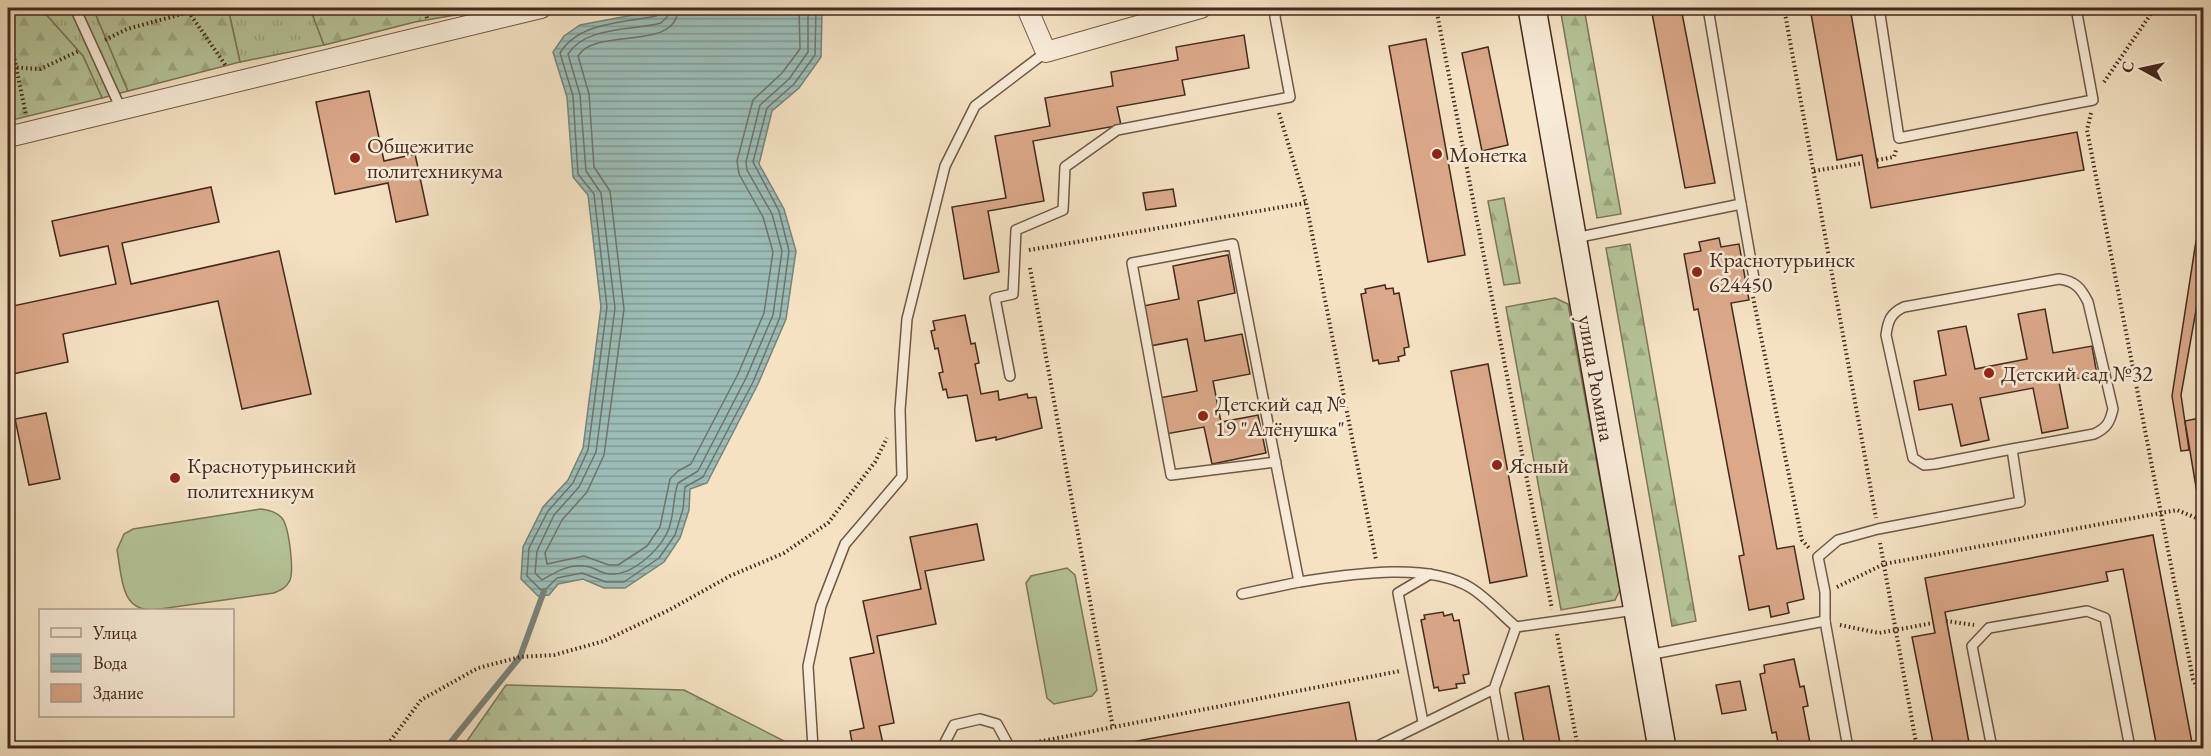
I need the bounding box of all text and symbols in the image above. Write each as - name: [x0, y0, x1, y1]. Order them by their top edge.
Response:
- north arrow: [2112, 39, 2172, 99]
- text: С: [2116, 60, 2139, 74]
- place label: Общежитие политехникума: [367, 131, 503, 185]
- place label: Монетка: [1449, 140, 1528, 169]
- marker: Монетка: [1430, 147, 1444, 161]
- marker: Общежитие политехникума: [348, 151, 362, 165]
- place label: Краснотурьинск 624450: [1709, 245, 1856, 299]
- marker: Краснотурьинск 624450: [1690, 265, 1704, 279]
- street label: улица Рюмина: [1571, 313, 1622, 444]
- place label: Детский сад №32: [2001, 359, 2153, 388]
- marker: Детский сад №32: [1982, 366, 1996, 380]
- place label: Детский сад № 19 "Алёнушка": [1215, 389, 1346, 443]
- marker: Детский сад № 19 "Алёнушка": [1196, 409, 1210, 423]
- place label: Краснотурьинский политехникум: [187, 451, 357, 505]
- place label: Ясный: [1508, 451, 1569, 480]
- marker: Ясный: [1490, 458, 1504, 472]
- marker: Краснотурьинский политехникум: [168, 471, 182, 485]
- legend: [39, 609, 234, 717]
- text: Улица: [92, 621, 138, 644]
- text: Вода: [93, 651, 128, 674]
- text: Здание: [93, 681, 143, 704]

